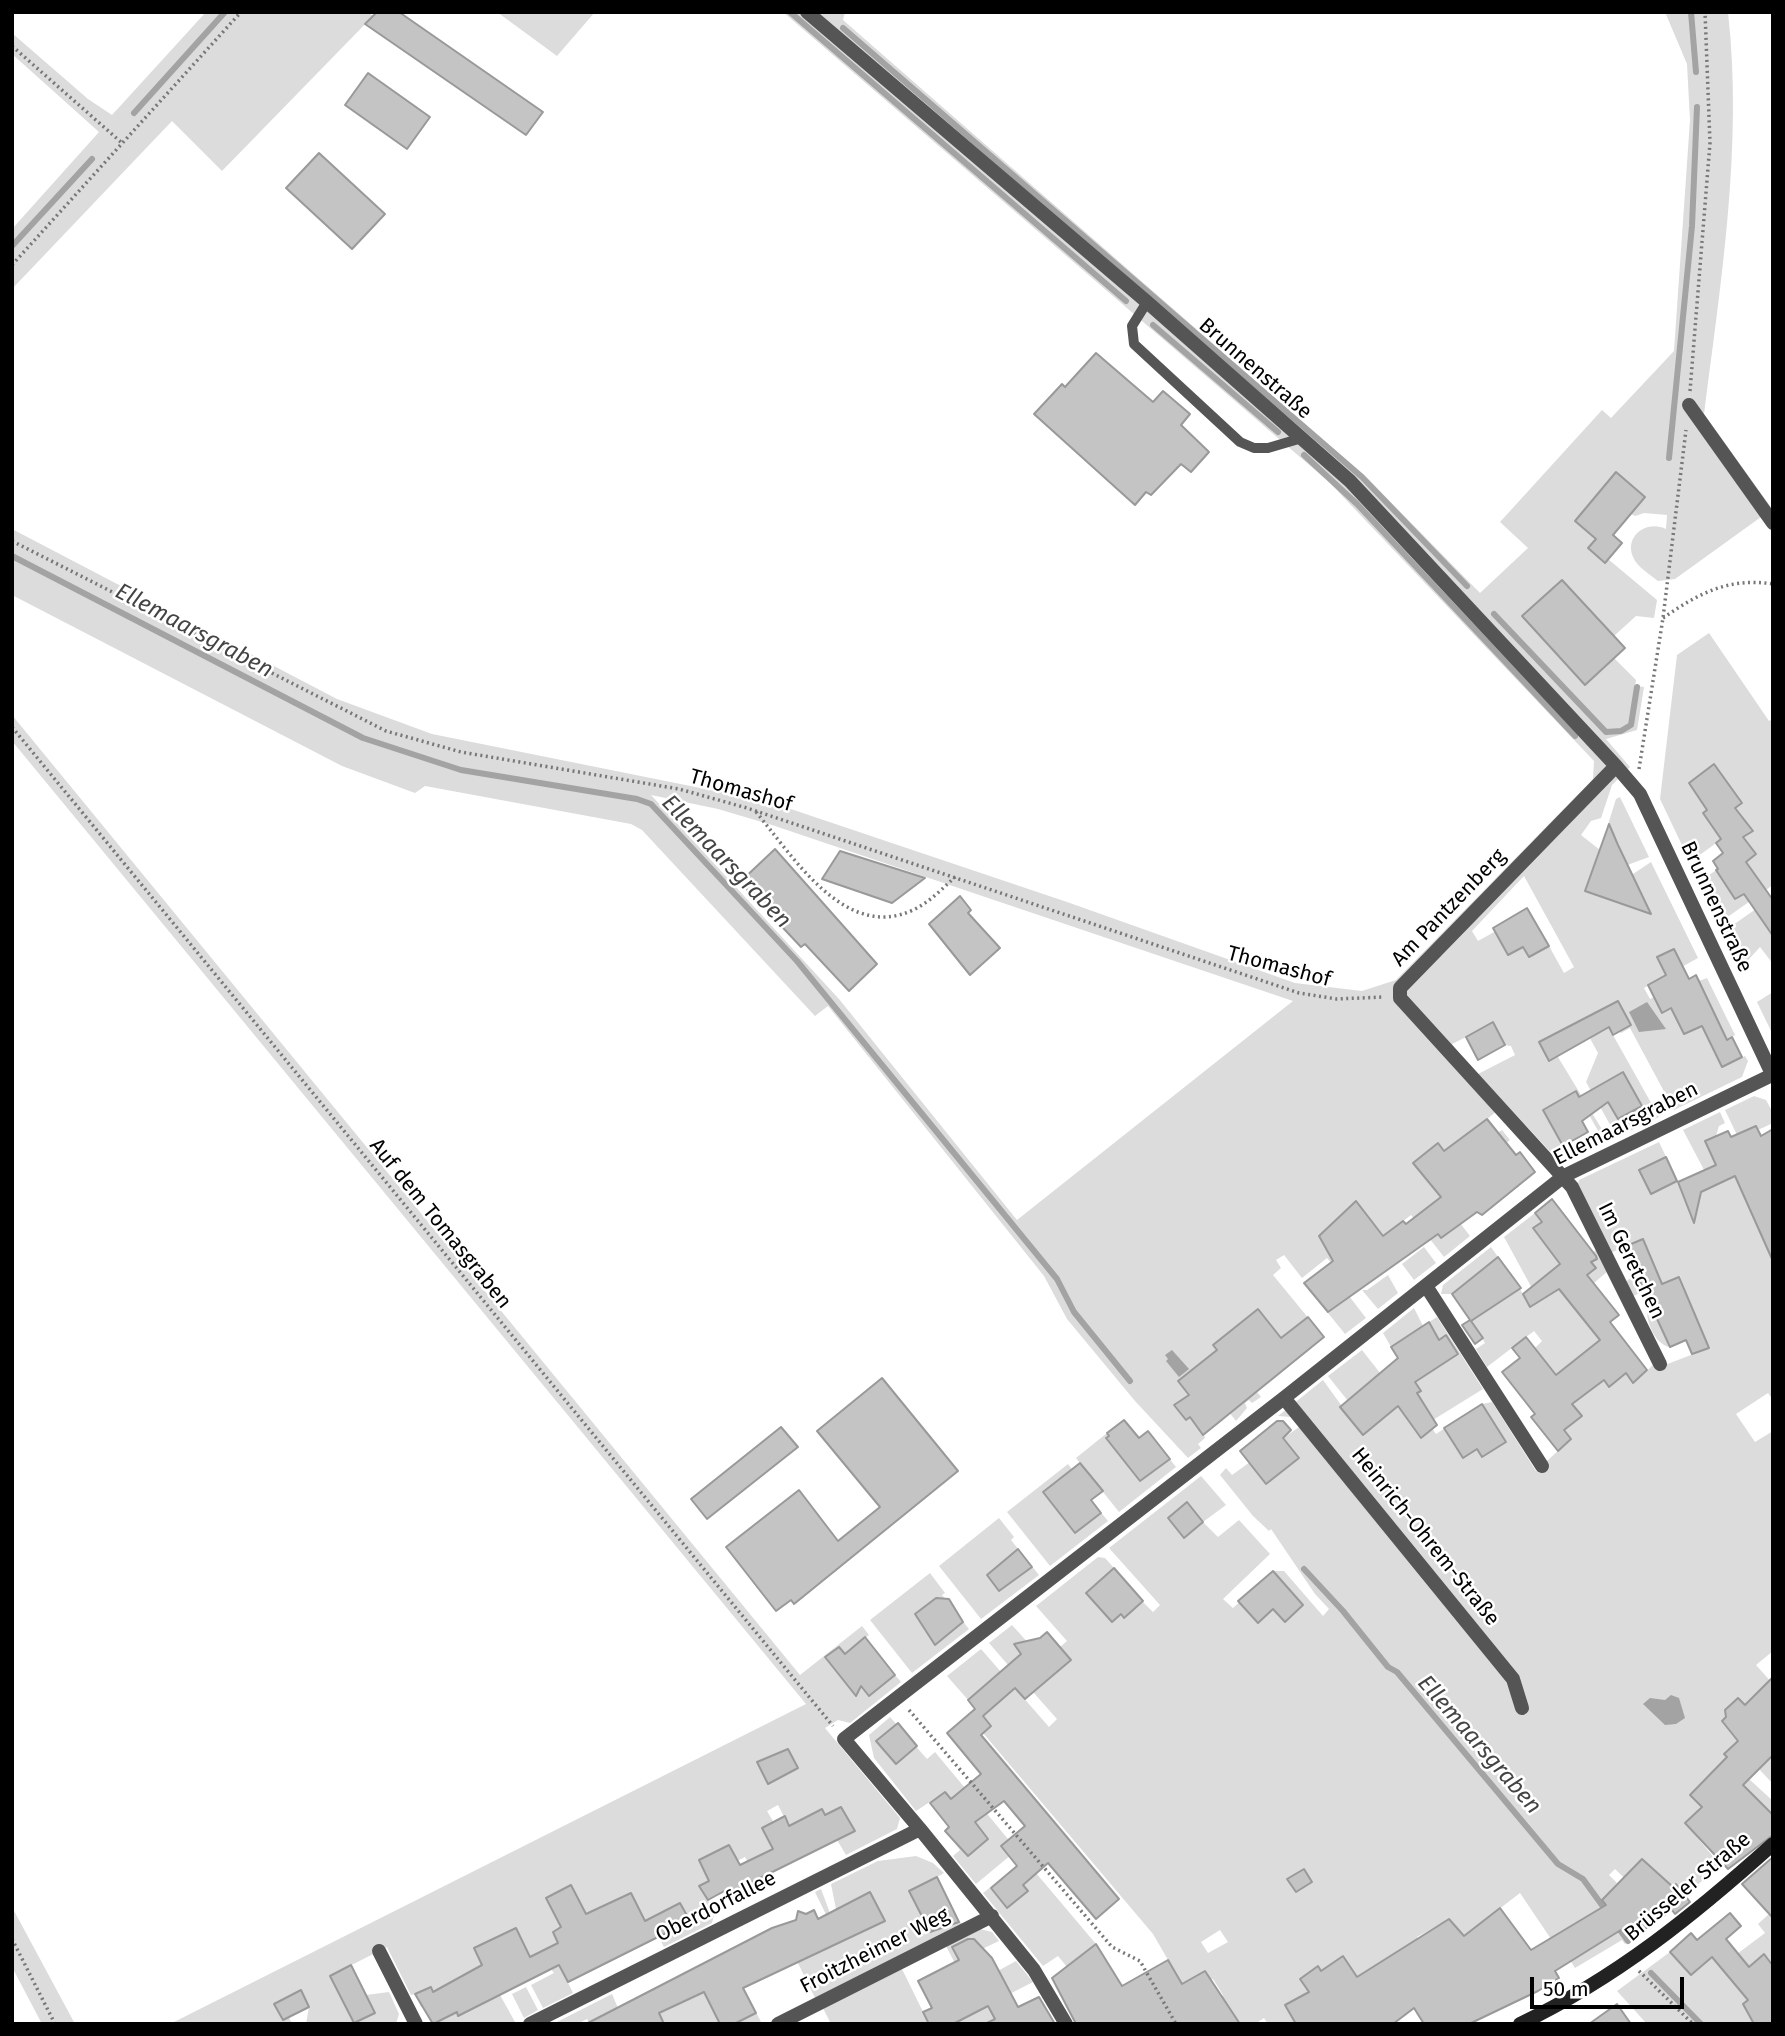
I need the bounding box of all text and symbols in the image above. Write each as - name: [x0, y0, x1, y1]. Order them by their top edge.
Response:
- street label: Brunnenstraße: [1193, 313, 1317, 425]
- water label: Ellemaarsgraben: [110, 578, 278, 684]
- street label: Thomashof: [687, 764, 795, 818]
- water label: Ellemaarsgraben: [655, 790, 797, 934]
- street label: Brunnenstraße: [1675, 838, 1757, 976]
- street label: Am Pantzenberg: [1387, 844, 1511, 972]
- street label: Thomashof: [1225, 941, 1333, 993]
- street label: Ellemaarsgraben: [1549, 1077, 1703, 1171]
- street label: Auf dem Tomasgraben: [364, 1134, 516, 1314]
- street label: Im Geretchen: [1592, 1199, 1670, 1323]
- street label: Heinrich-Ohrem-Straße: [1345, 1443, 1505, 1631]
- water label: Ellemaarsgraben: [1411, 1670, 1547, 1820]
- street label: Brüsseler Straße: [1620, 1827, 1756, 1947]
- street label: Oberdorfallee: [652, 1866, 780, 1948]
- street label: Froitzheimer Weg: [796, 1902, 954, 2000]
- scale bar: [1533, 1962, 1687, 2006]
- text: 50 m: [1543, 1976, 1589, 2002]

